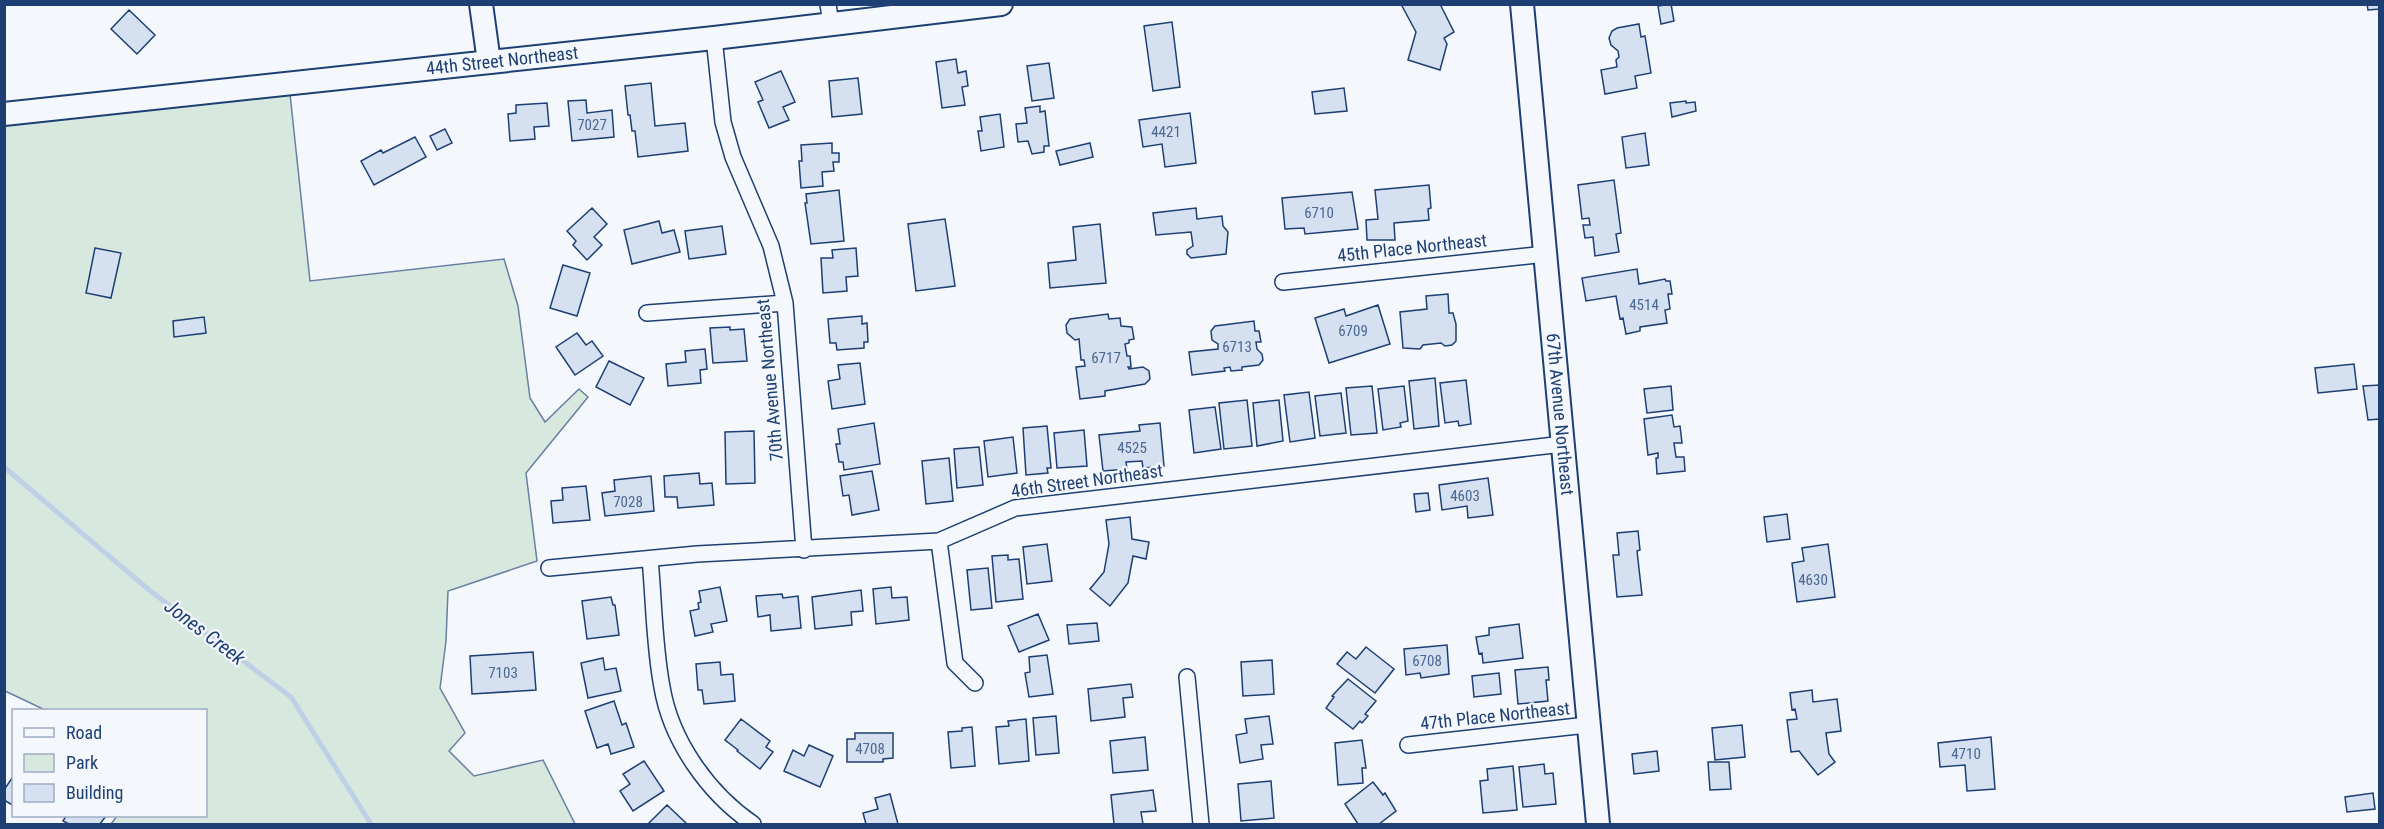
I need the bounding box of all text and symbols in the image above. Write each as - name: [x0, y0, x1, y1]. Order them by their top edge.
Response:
- street label: 44th Street Northeast: [425, 42, 579, 79]
- house number: 7027: [577, 116, 607, 134]
- house number: 4421: [1151, 123, 1181, 141]
- house number: 6710: [1304, 204, 1334, 222]
- street label: 45th Place Northeast: [1336, 229, 1488, 266]
- house number: 4514: [1629, 296, 1659, 314]
- street label: 70th Avenue Northeast: [752, 298, 787, 462]
- house number: 6709: [1338, 322, 1368, 340]
- street label: 67th Avenue Northeast: [1543, 332, 1578, 496]
- house number: 6713: [1222, 338, 1252, 356]
- house number: 6717: [1091, 349, 1121, 367]
- house number: 4525: [1117, 439, 1147, 457]
- street label: 46th Street Northeast: [1010, 459, 1164, 502]
- house number: 4603: [1450, 487, 1480, 505]
- house number: 7028: [613, 493, 643, 511]
- house number: 4630: [1798, 571, 1828, 589]
- water label: Jones Creek: [160, 594, 251, 671]
- house number: 6708: [1412, 652, 1442, 670]
- house number: 7103: [488, 664, 518, 682]
- street label: 47th Place Northeast: [1419, 697, 1571, 734]
- legend: [12, 709, 207, 817]
- text: Road: [66, 722, 102, 743]
- house number: 4708: [855, 740, 885, 758]
- house number: 4710: [1951, 745, 1981, 763]
- text: Park: [66, 752, 98, 773]
- text: Building: [66, 782, 123, 803]

